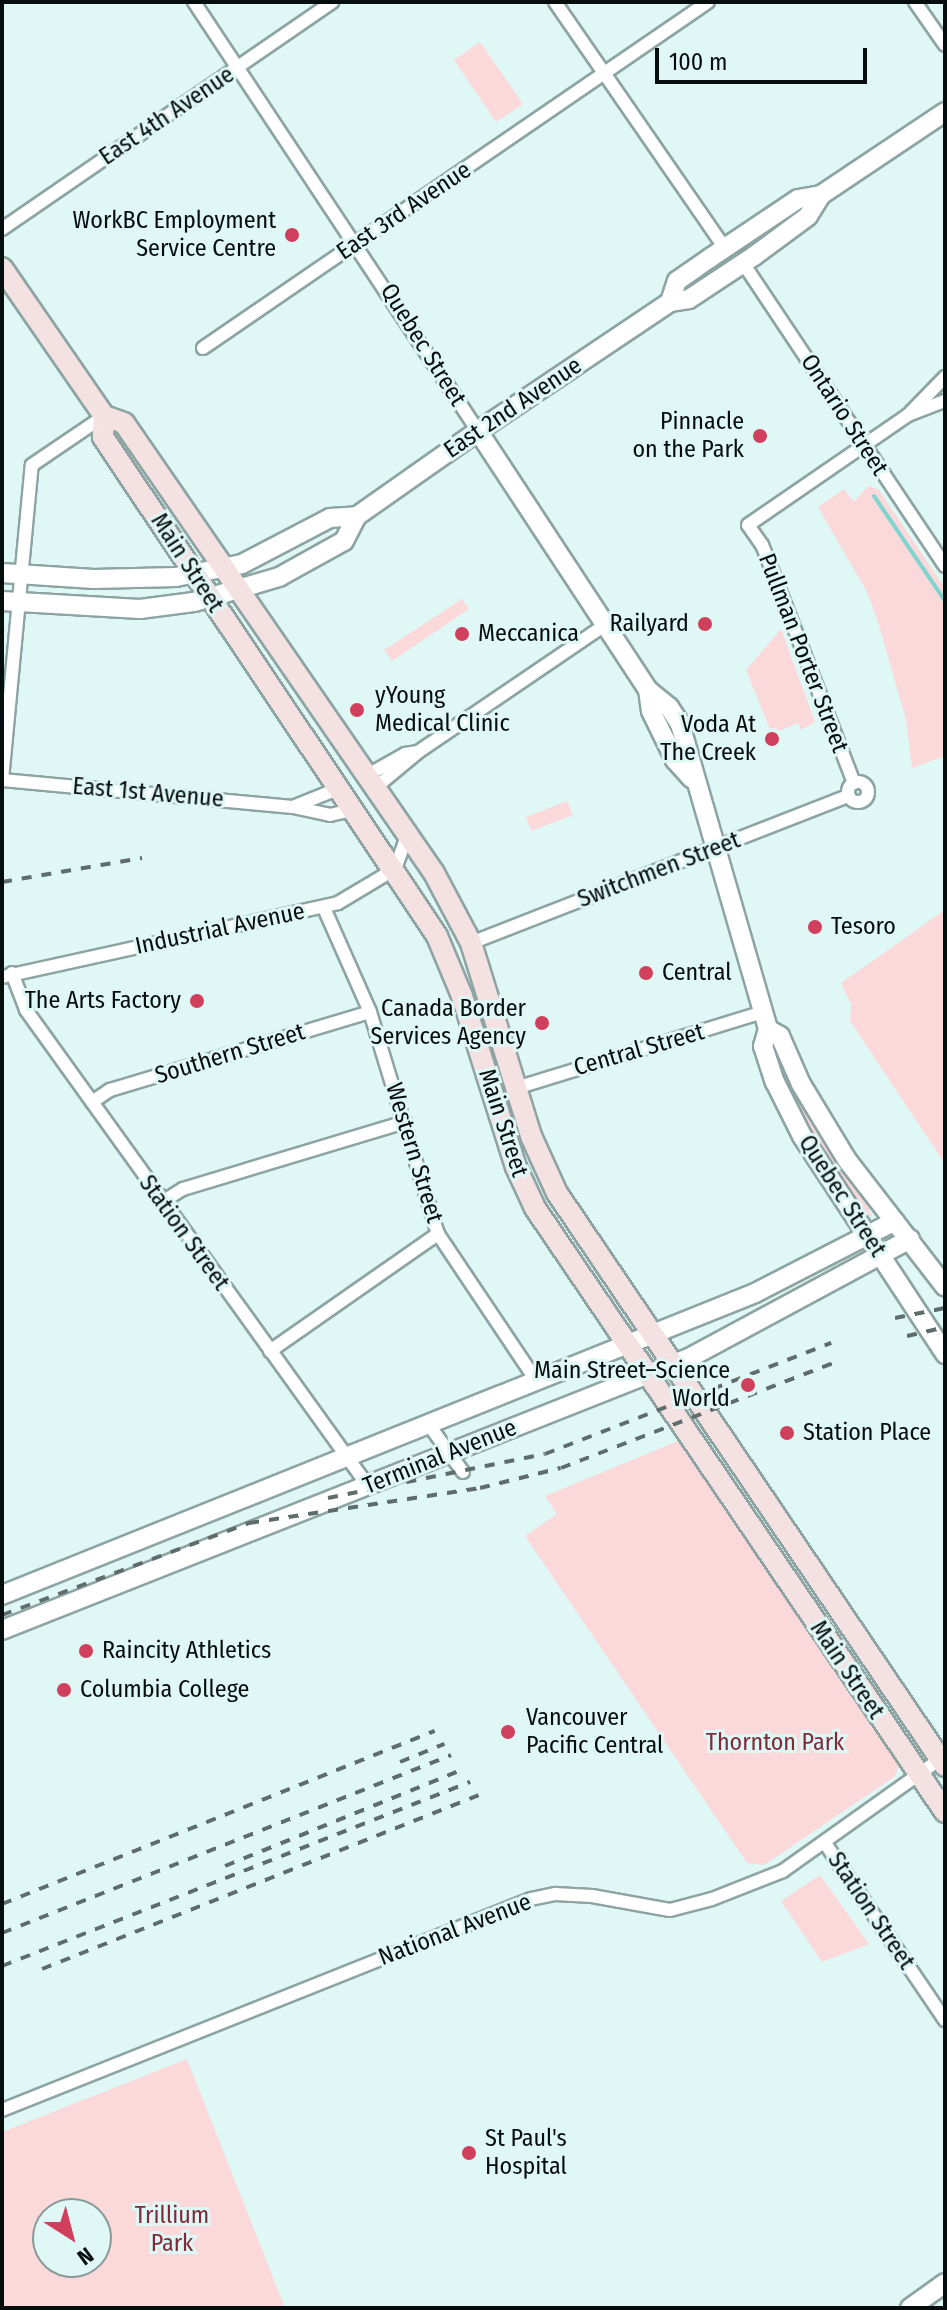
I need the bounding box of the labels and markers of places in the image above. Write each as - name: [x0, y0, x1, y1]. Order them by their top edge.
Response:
- place label: WorkBC Employment Service Centre: [73, 207, 276, 263]
- marker: WorkBC Employment Service Centre: [283, 226, 301, 244]
- place label: Pinnacle on the Park: [632, 408, 744, 464]
- marker: Pinnacle on the Park: [751, 427, 769, 445]
- place label: Railyard: [610, 610, 689, 638]
- marker: Railyard: [696, 615, 714, 633]
- place label: Meccanica: [478, 620, 579, 648]
- marker: Meccanica: [453, 625, 471, 643]
- place label: yYoung Medical Clinic: [375, 682, 510, 738]
- marker: yYoung Medical Clinic: [346, 699, 368, 721]
- place label: Voda At The Creek: [660, 711, 756, 767]
- marker: Voda At The Creek: [763, 730, 781, 748]
- place label: Tesoro: [831, 913, 896, 941]
- marker: Tesoro: [806, 918, 824, 936]
- place label: Central: [662, 959, 732, 987]
- marker: Central: [637, 964, 655, 982]
- place label: The Arts Factory: [25, 987, 181, 1015]
- marker: The Arts Factory: [188, 992, 206, 1010]
- place label: Canada Border Services Agency: [371, 995, 526, 1051]
- marker: Canada Border Services Agency: [533, 1014, 551, 1032]
- place label: Main Street–Science World: [534, 1357, 730, 1413]
- marker: Main Street–Science World: [737, 1374, 759, 1396]
- place label: Station Place: [803, 1419, 931, 1447]
- marker: Station Place: [778, 1424, 796, 1442]
- place label: Raincity Athletics: [102, 1637, 271, 1665]
- marker: Raincity Athletics: [77, 1642, 95, 1660]
- place label: Columbia College: [80, 1676, 249, 1704]
- marker: Columbia College: [55, 1681, 73, 1699]
- place label: Vancouver Pacific Central: [526, 1704, 663, 1760]
- marker: Vancouver Pacific Central: [497, 1721, 519, 1743]
- place label: St Paul's Hospital: [485, 2125, 567, 2181]
- marker: St Paul's Hospital: [460, 2144, 478, 2162]

